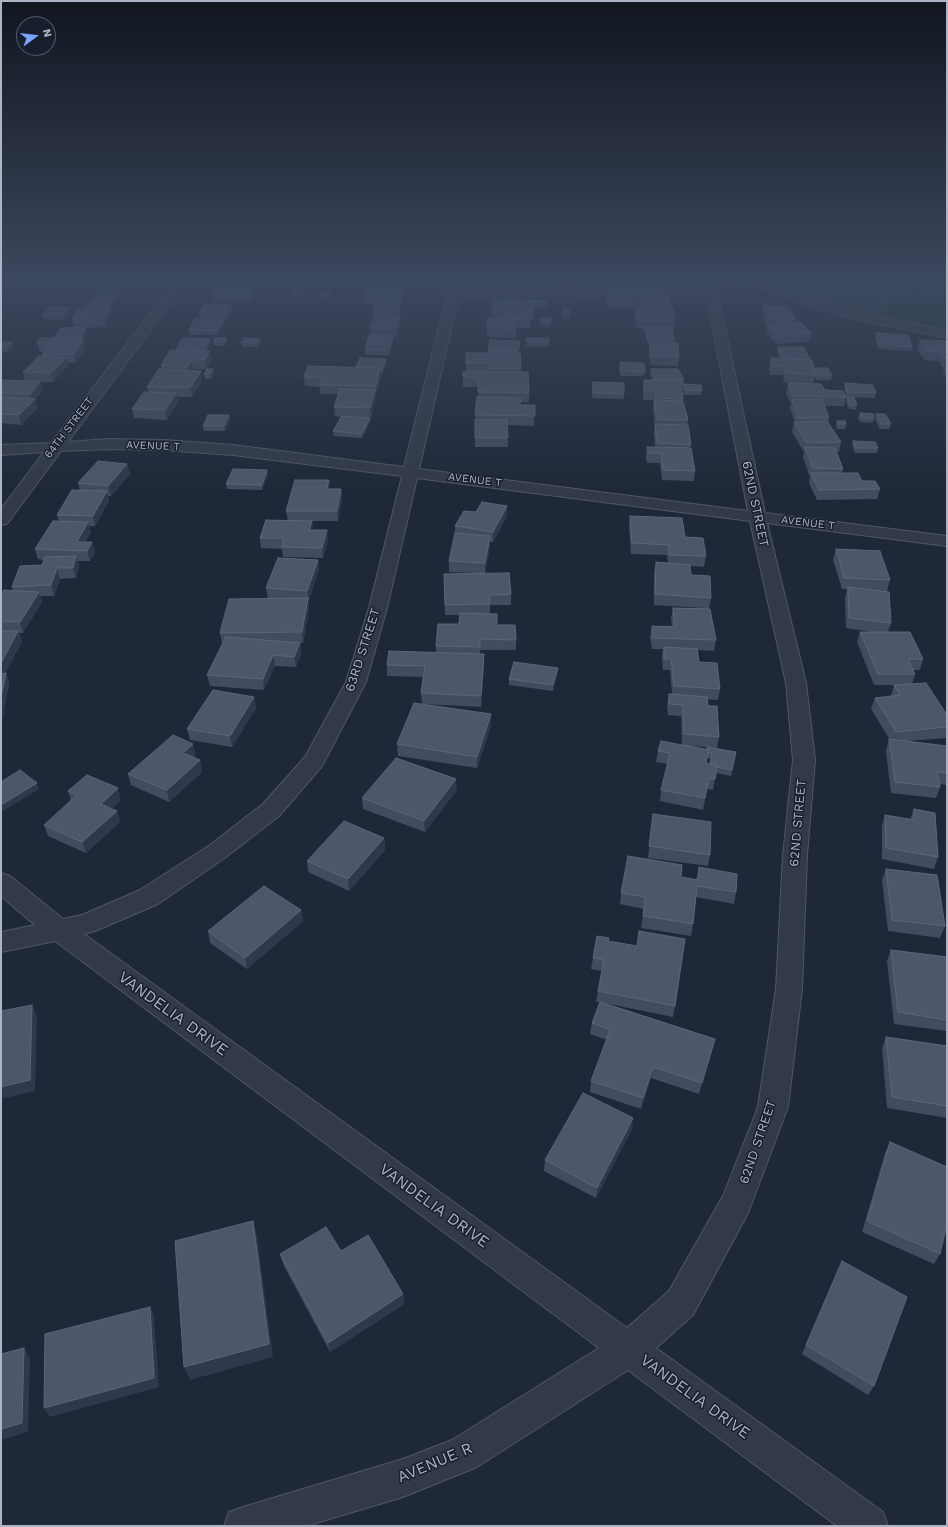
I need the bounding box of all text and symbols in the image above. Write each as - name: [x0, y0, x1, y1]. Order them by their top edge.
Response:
- north arrow: [16, 16, 56, 56]
- text: N: [40, 27, 54, 39]
- street label: 64TH STREET: [42, 395, 96, 461]
- street label: AVENUE T: [126, 438, 180, 454]
- street label: 62ND STREET: [738, 459, 772, 549]
- street label: AVENUE T: [447, 470, 503, 490]
- street label: AVENUE T: [780, 513, 836, 533]
- street label: 63RD STREET: [342, 606, 384, 694]
- street label: 62ND STREET: [786, 779, 810, 867]
- street label: VANDELIA DRIVE: [114, 968, 232, 1060]
- street label: 62ND STREET: [736, 1098, 780, 1186]
- street label: VANDELIA DRIVE: [375, 1160, 493, 1252]
- street label: VANDELIA DRIVE: [636, 1351, 754, 1443]
- street label: AVENUE R: [395, 1439, 475, 1487]

